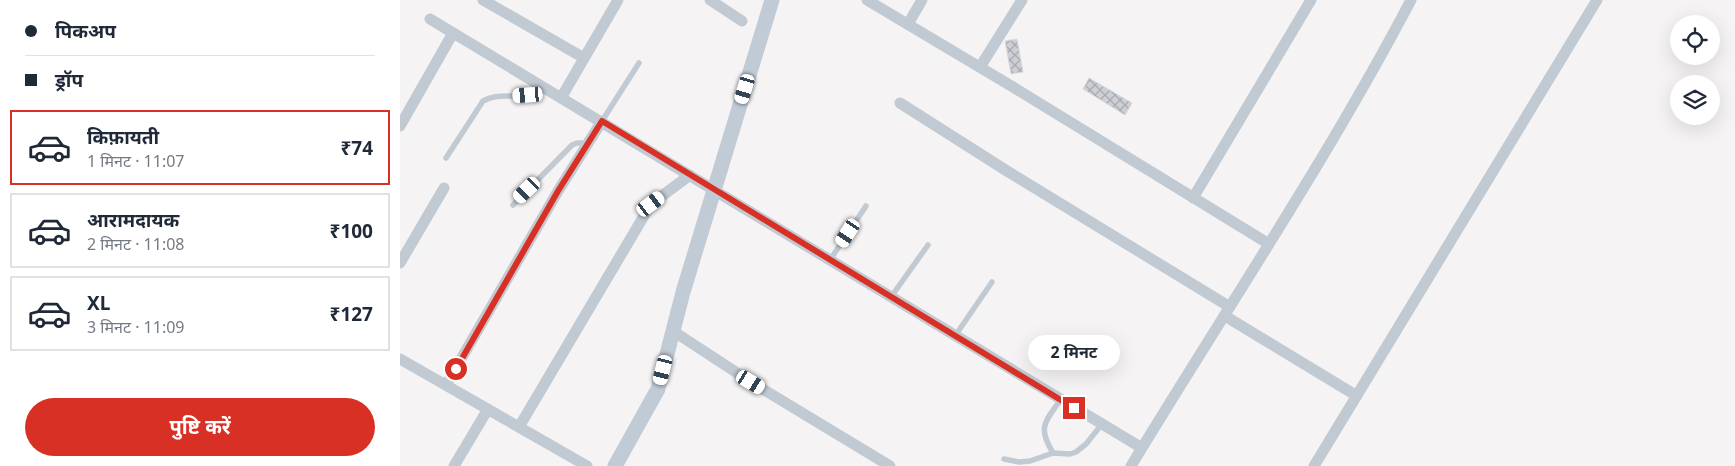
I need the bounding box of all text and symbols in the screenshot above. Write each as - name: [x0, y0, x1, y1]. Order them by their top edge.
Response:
- map controls: [1670, 15, 1720, 125]
- button: locate: [1670, 15, 1720, 65]
- text: पिकअप: [55, 18, 116, 44]
- text: ड्रॉप: [55, 67, 83, 93]
- car: [733, 72, 756, 106]
- button: layers: [1670, 75, 1720, 125]
- car: [512, 86, 543, 104]
- text: किफ़ायती: [87, 124, 159, 150]
- icon: car: [27, 125, 72, 170]
- text: ₹74: [340, 135, 373, 161]
- text: 1 मिनट · 11:07: [87, 150, 184, 172]
- car: [510, 174, 543, 206]
- car: [634, 189, 667, 219]
- text: आरामदायक: [87, 207, 179, 233]
- icon: car: [27, 208, 72, 253]
- car: [833, 216, 862, 250]
- text: ₹100: [330, 218, 373, 244]
- text: 2 मिनट · 11:08: [87, 233, 184, 255]
- text: XL: [87, 290, 110, 316]
- icon: car: [27, 291, 72, 336]
- text: ₹127: [330, 301, 373, 327]
- text: 3 मिनट · 11:09: [87, 316, 184, 338]
- callout: 2 मिनट: [1028, 336, 1120, 370]
- text: 2 मिनट: [1051, 341, 1097, 363]
- car: [652, 354, 673, 386]
- route start: [445, 358, 467, 380]
- car: [734, 368, 767, 396]
- route end: [1063, 397, 1085, 419]
- button: पुष्टि करें: [25, 398, 375, 456]

